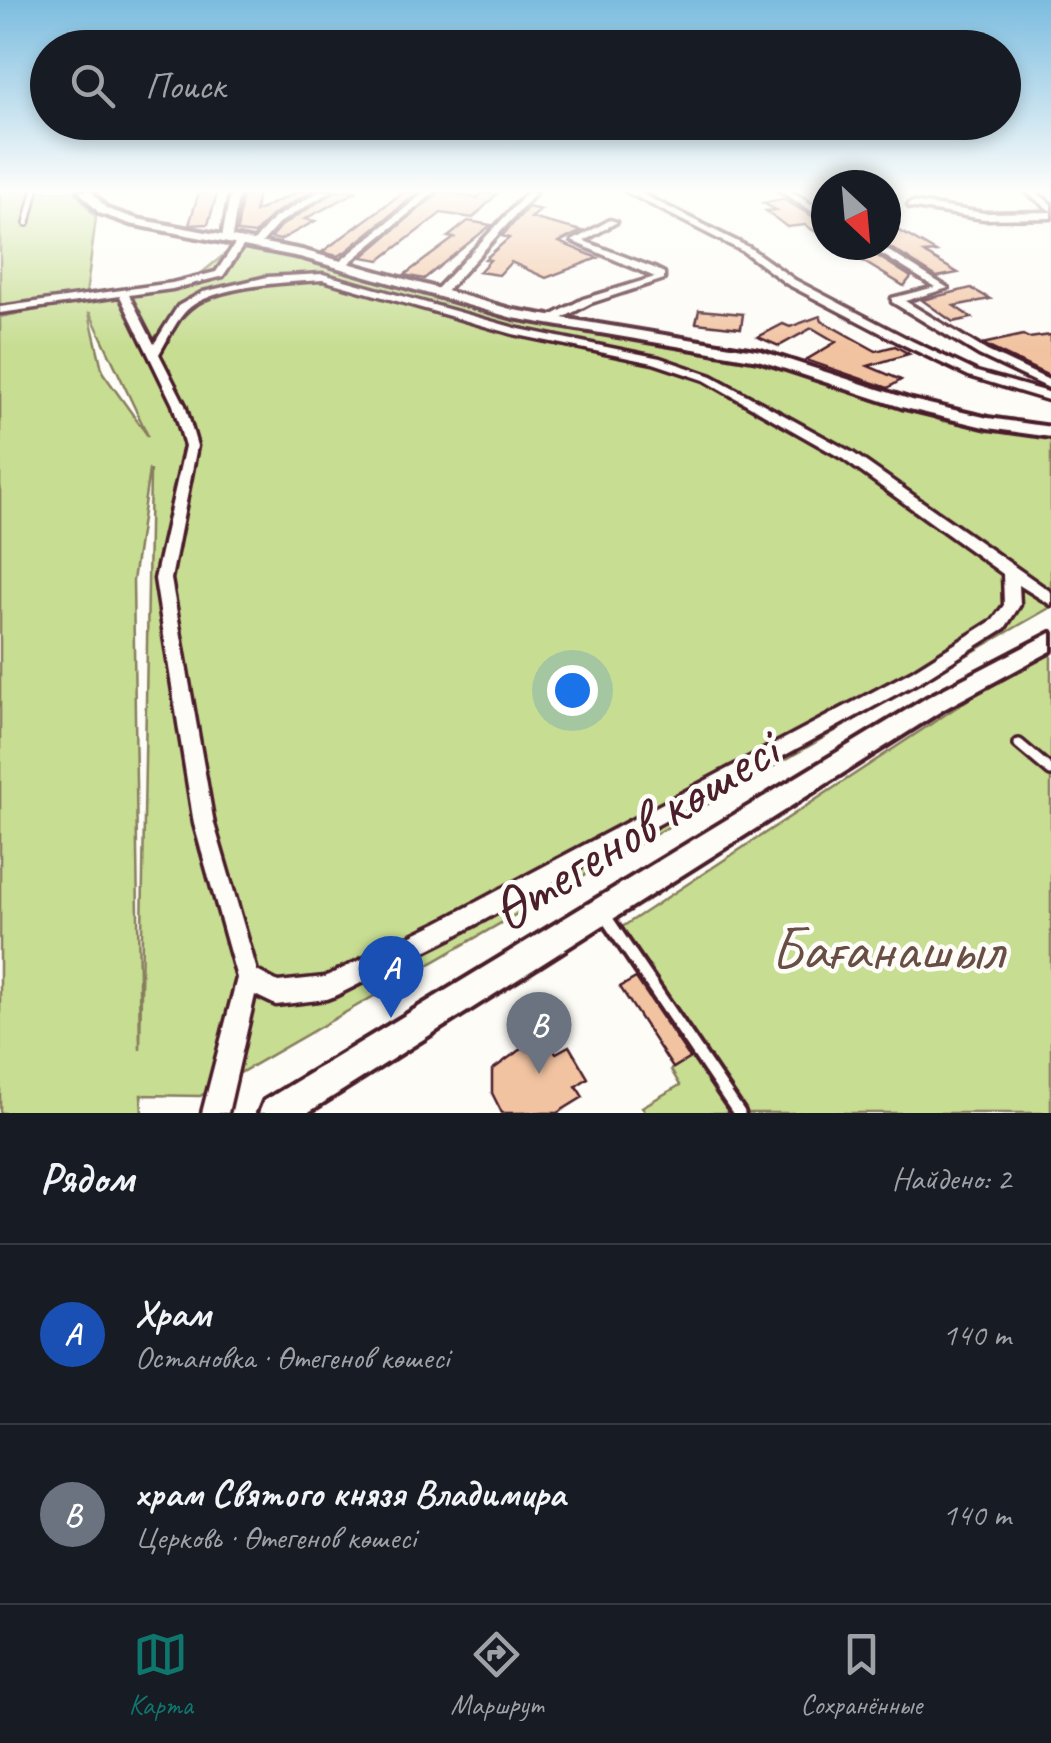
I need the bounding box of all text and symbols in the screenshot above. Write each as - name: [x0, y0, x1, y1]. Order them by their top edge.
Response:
- search box: [30, 30, 1021, 140]
- icon: search: [65, 58, 120, 113]
- text: Поиск: [145, 62, 225, 109]
- north arrow: [811, 170, 901, 260]
- your location: [547, 665, 598, 716]
- street label: Өтегенов көшесі: [476, 708, 798, 948]
- park label: Бағанашыл: [771, 911, 1007, 987]
- pin: A: [358, 936, 424, 1018]
- pin: B: [506, 992, 572, 1074]
- text: Рядом: [40, 1152, 134, 1205]
- text: Найдено: 2: [892, 1158, 1011, 1199]
- text: Храм: [135, 1290, 211, 1337]
- text: A: [64, 1314, 81, 1355]
- text: 140 m: [942, 1314, 1011, 1355]
- text: Остановка · Өтегенов көшесі: [135, 1337, 450, 1378]
- text: храм Святого князя Владимира: [135, 1470, 565, 1517]
- text: B: [64, 1494, 81, 1535]
- text: 140 m: [942, 1494, 1011, 1535]
- text: Церковь · Өтегенов көшесі: [135, 1517, 416, 1558]
- tab: Карта: [129, 1627, 193, 1722]
- tab: Маршрут: [451, 1627, 543, 1722]
- tab: Сохранённые: [801, 1627, 922, 1722]

